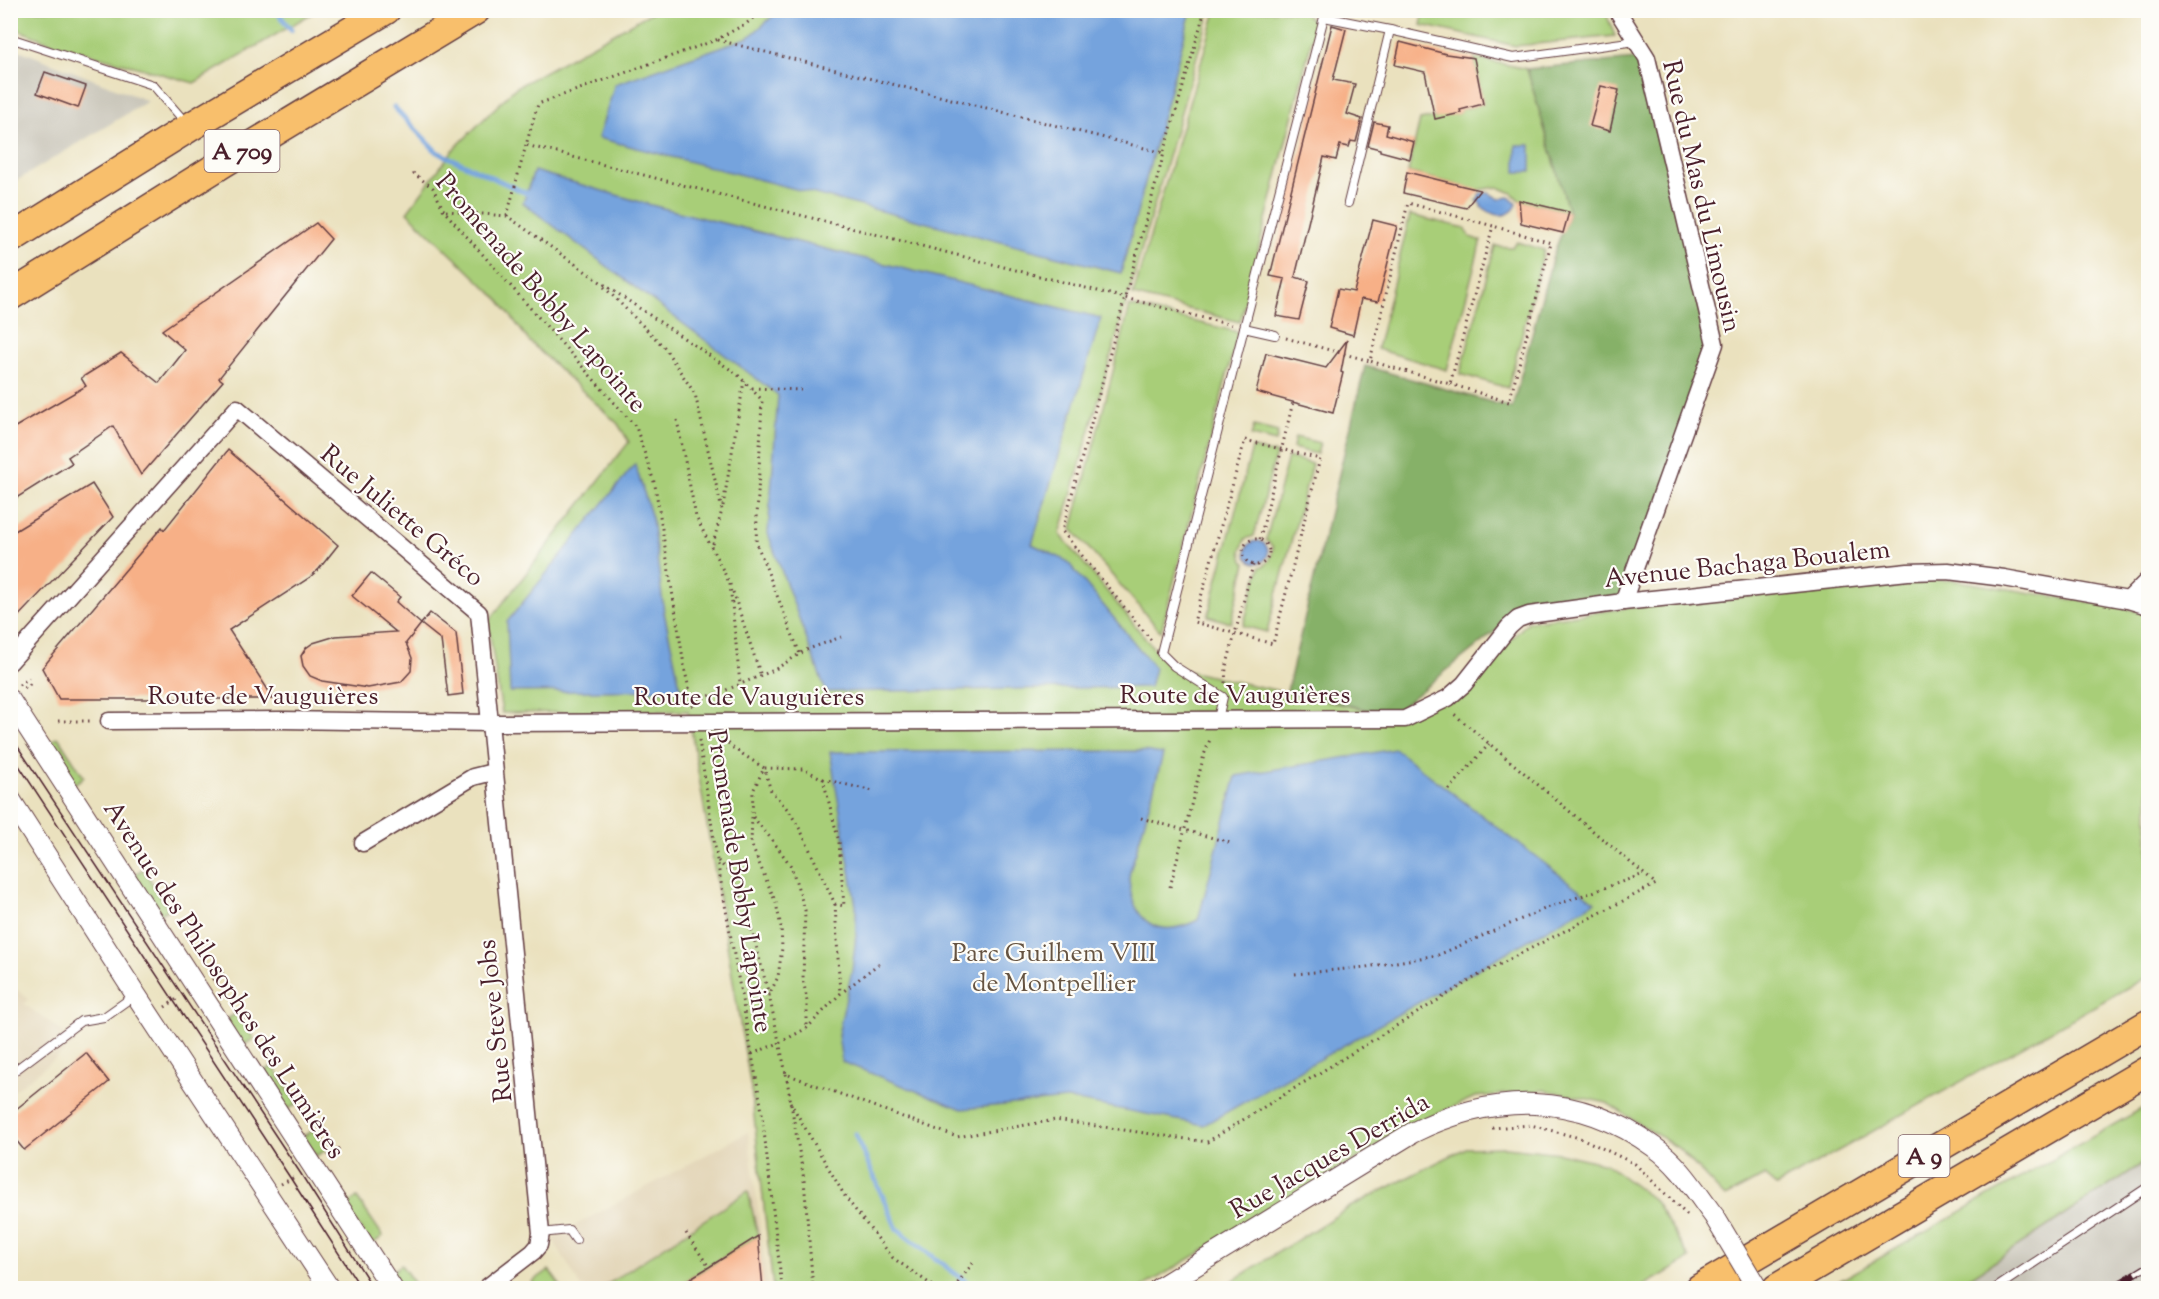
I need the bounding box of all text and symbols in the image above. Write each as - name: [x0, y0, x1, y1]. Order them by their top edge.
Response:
- street label: Rue du Mas du Limousin: [1651, 57, 1750, 336]
- road number: A 709: [204, 130, 280, 172]
- street label: Promenade Bobby Lapointe: [426, 166, 655, 421]
- street label: Rue Juliette Gréco: [311, 437, 491, 597]
- street label: Avenue Bachaga Boualem: [1602, 532, 1892, 599]
- street label: Route de Vauguières: [1120, 678, 1350, 715]
- street label: Route de Vauguières: [148, 679, 378, 716]
- street label: Route de Vauguières: [634, 680, 864, 717]
- street label: Promenade Bobby Lapointe: [696, 727, 781, 1036]
- street label: Avenue des Philosophes des Lumières: [93, 794, 353, 1167]
- park label: Parc Guilhem VIII de Montpellier: [952, 936, 1157, 1003]
- street label: Rue Steve Jobs: [470, 938, 523, 1104]
- street label: Rue Jacques Derrida: [1224, 1085, 1437, 1229]
- road number: A 9: [1898, 1135, 1950, 1177]

